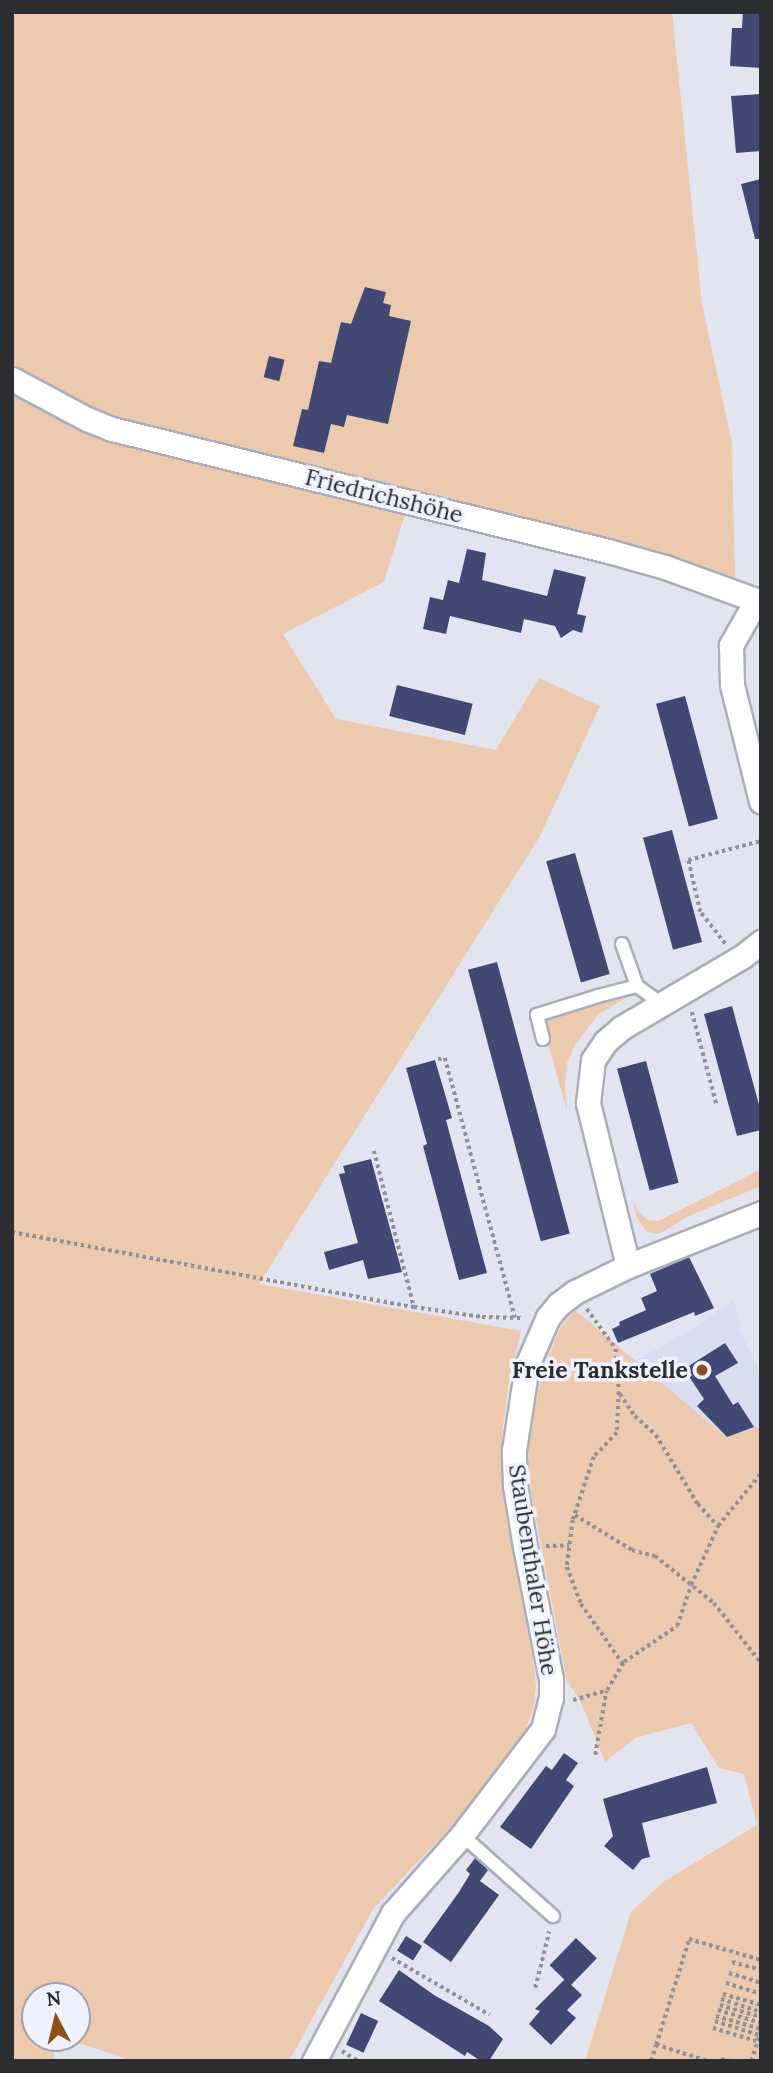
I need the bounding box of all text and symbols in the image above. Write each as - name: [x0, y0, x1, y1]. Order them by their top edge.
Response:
- street label: Friedrichshöhe: [302, 463, 466, 529]
- place label: Freie Tankstelle: [512, 1356, 688, 1384]
- marker: Freie Tankstelle: [694, 1362, 710, 1378]
- street label: Staubenthaler Höhe: [503, 1462, 563, 1678]
- north arrow: [21, 1982, 91, 2052]
- text: N: [45, 1985, 62, 2011]

